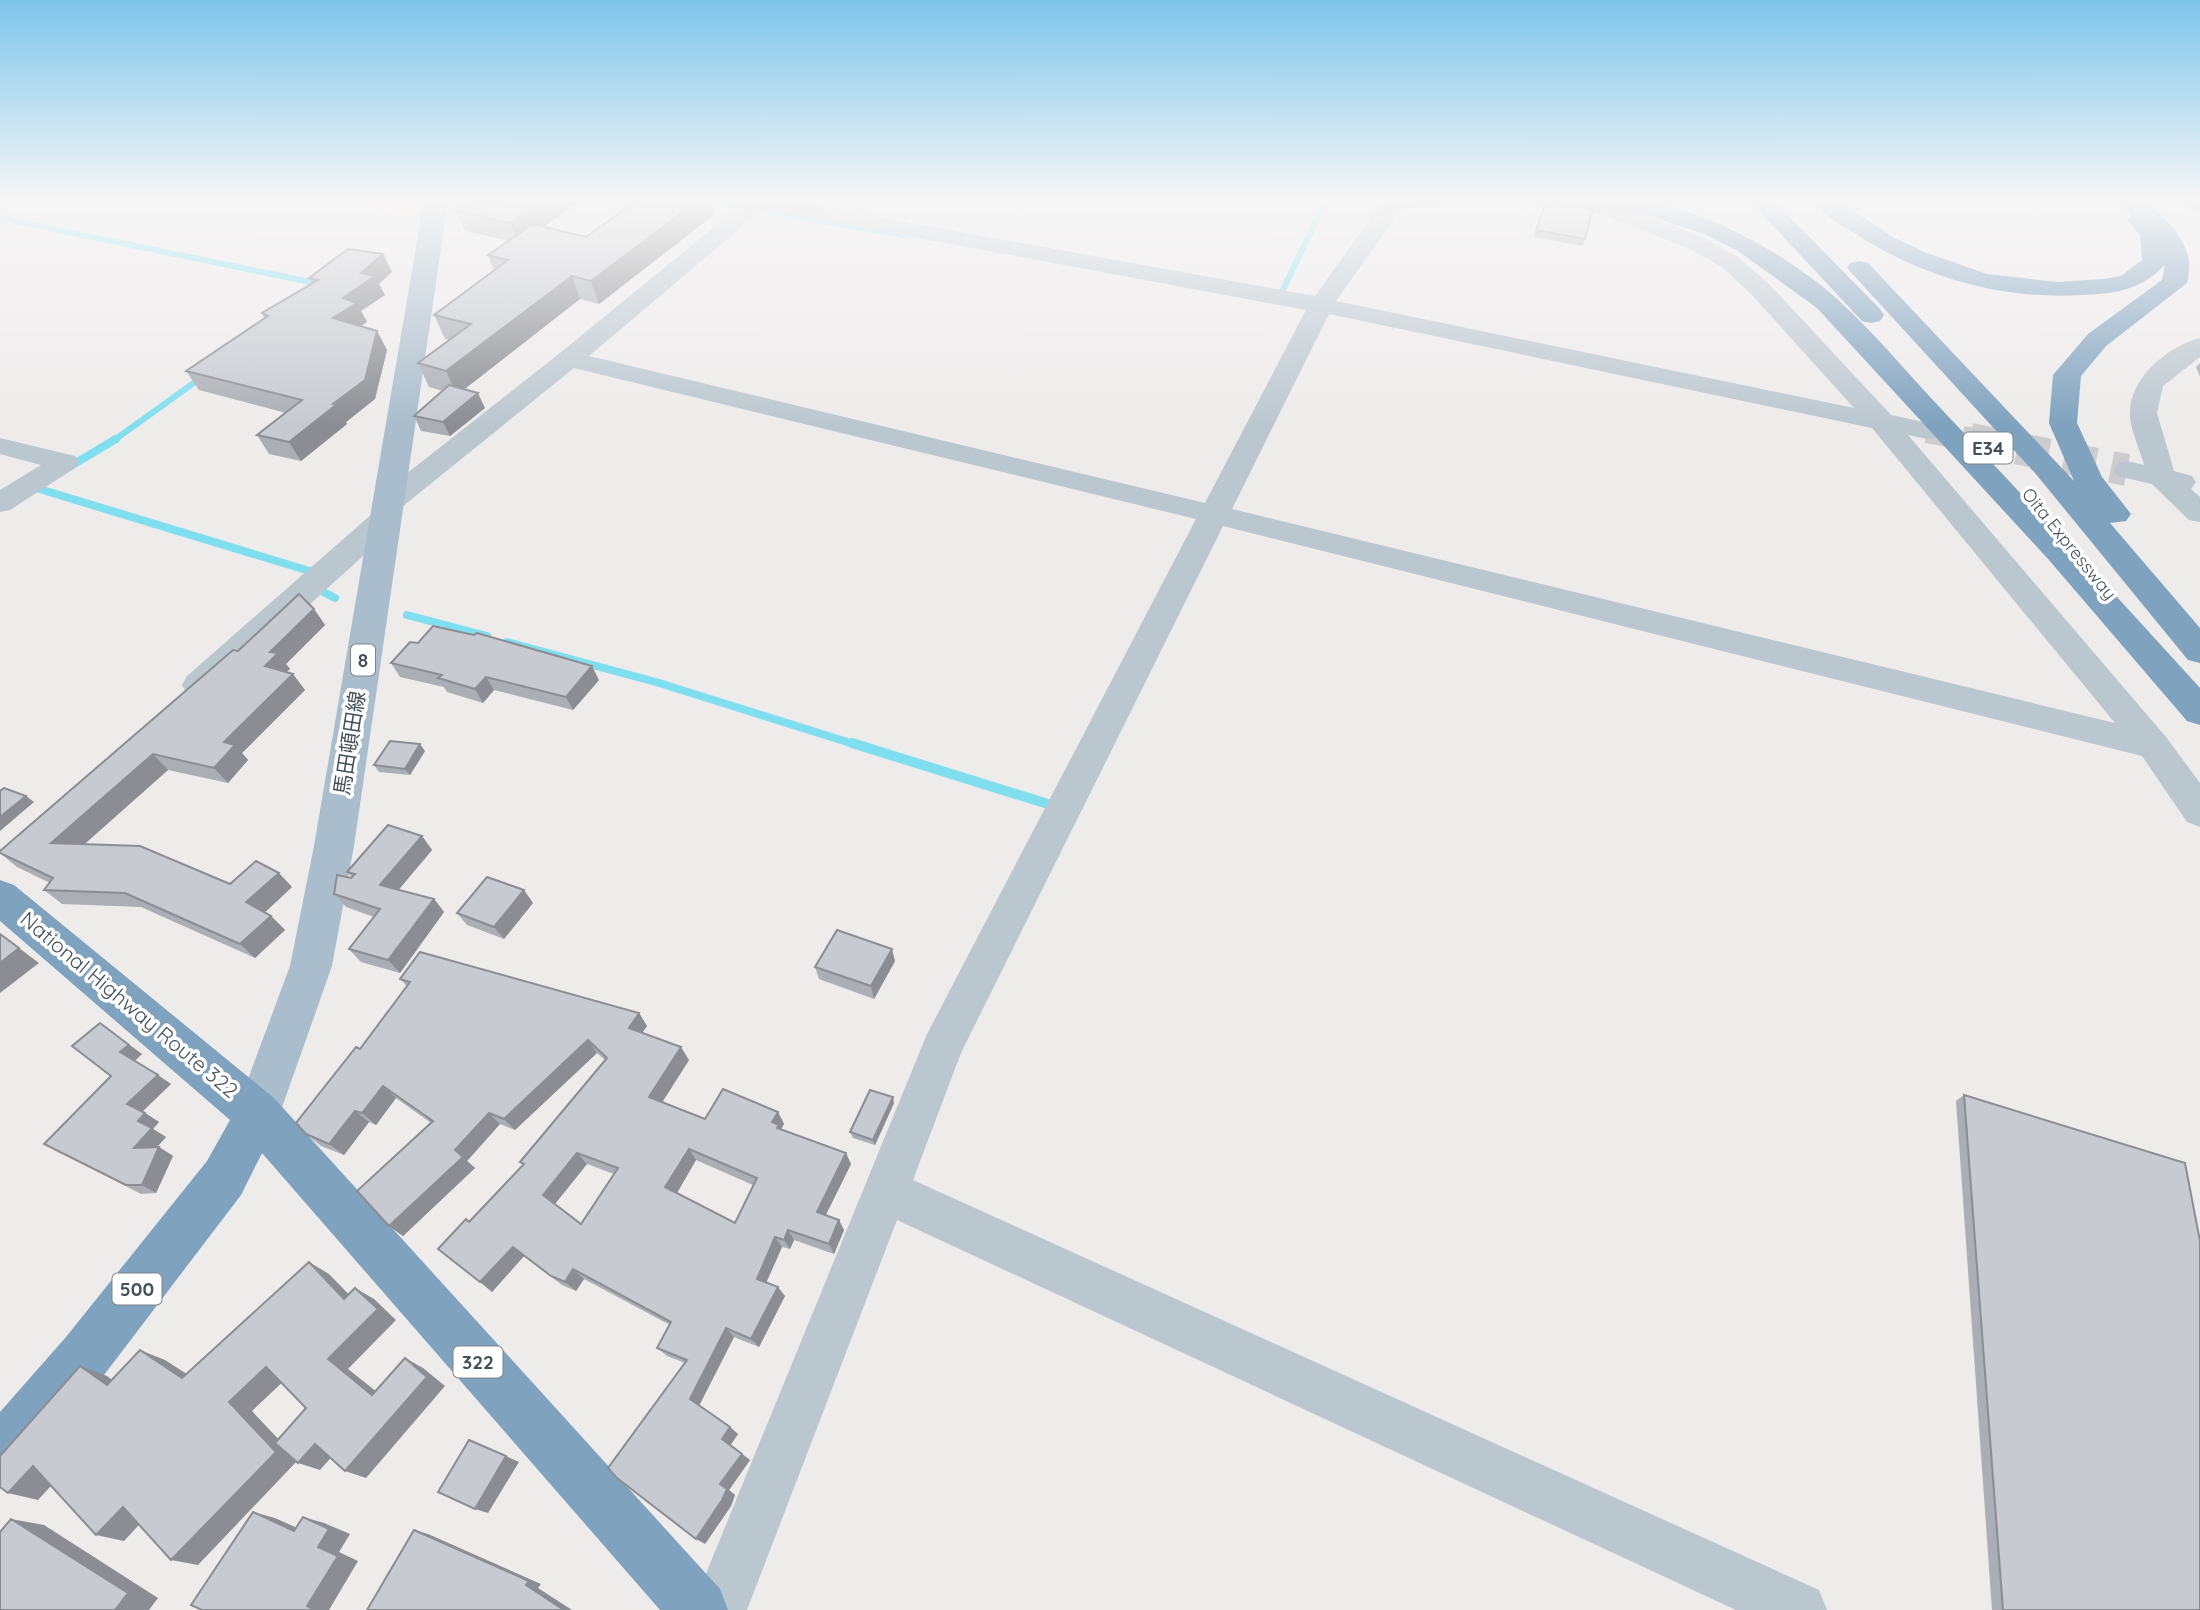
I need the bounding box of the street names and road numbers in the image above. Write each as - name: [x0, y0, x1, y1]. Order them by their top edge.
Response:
- road number: E34: [1964, 432, 2012, 463]
- street label: Oita Expressway: [2017, 483, 2122, 604]
- road number: 8: [351, 645, 375, 676]
- street label: 馬田頓田線: [328, 689, 370, 797]
- street label: National Highway Route 322: [16, 906, 244, 1103]
- road number: 500: [113, 1274, 162, 1304]
- road number: 322: [454, 1346, 503, 1378]

